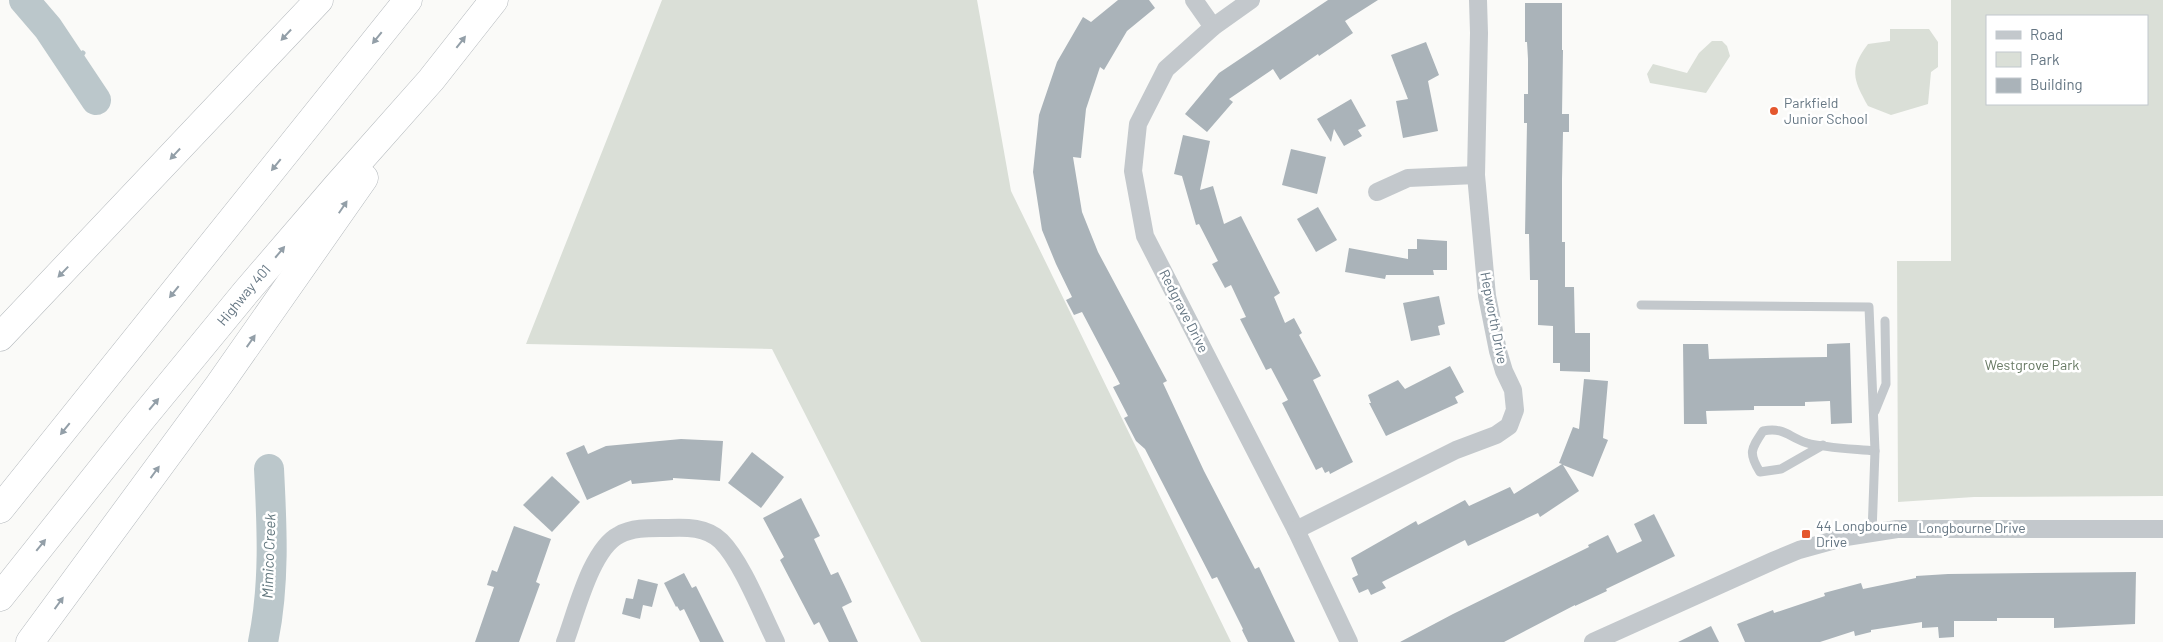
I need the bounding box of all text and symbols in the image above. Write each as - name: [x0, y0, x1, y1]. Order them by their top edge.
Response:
- legend: [1986, 15, 2148, 105]
- text: Road: [2030, 25, 2063, 43]
- one-way arrow: [280, 29, 292, 41]
- one-way arrow: [372, 31, 383, 44]
- one-way arrow: [456, 35, 467, 48]
- text: Park: [2030, 50, 2060, 68]
- text: Building: [2030, 75, 2083, 93]
- place label: Parkfield Junior School: [1784, 94, 1868, 127]
- marker: Parkfield Junior School: [1768, 105, 1780, 117]
- one-way arrow: [169, 147, 181, 159]
- one-way arrow: [271, 158, 282, 171]
- one-way arrow: [338, 200, 348, 214]
- one-way arrow: [274, 247, 286, 259]
- street label: Highway 401: [213, 261, 274, 329]
- one-way arrow: [57, 265, 69, 277]
- street label: Redgrave Drive: [1156, 266, 1213, 355]
- street label: Hepworth Drive: [1477, 270, 1512, 365]
- one-way arrow: [169, 285, 180, 298]
- one-way arrow: [246, 334, 256, 347]
- park label: Westgrove Park: [1985, 356, 2079, 373]
- one-way arrow: [148, 398, 159, 411]
- one-way arrow: [59, 422, 70, 435]
- one-way arrow: [150, 465, 160, 479]
- water label: Mimico Creek: [258, 512, 279, 599]
- place label: 44 Longbourne Drive: [1816, 517, 1908, 550]
- street label: Longbourne Drive: [1918, 519, 2026, 536]
- marker: 44 Longbourne Drive: [1800, 528, 1812, 540]
- one-way arrow: [36, 539, 47, 552]
- one-way arrow: [53, 597, 64, 610]

